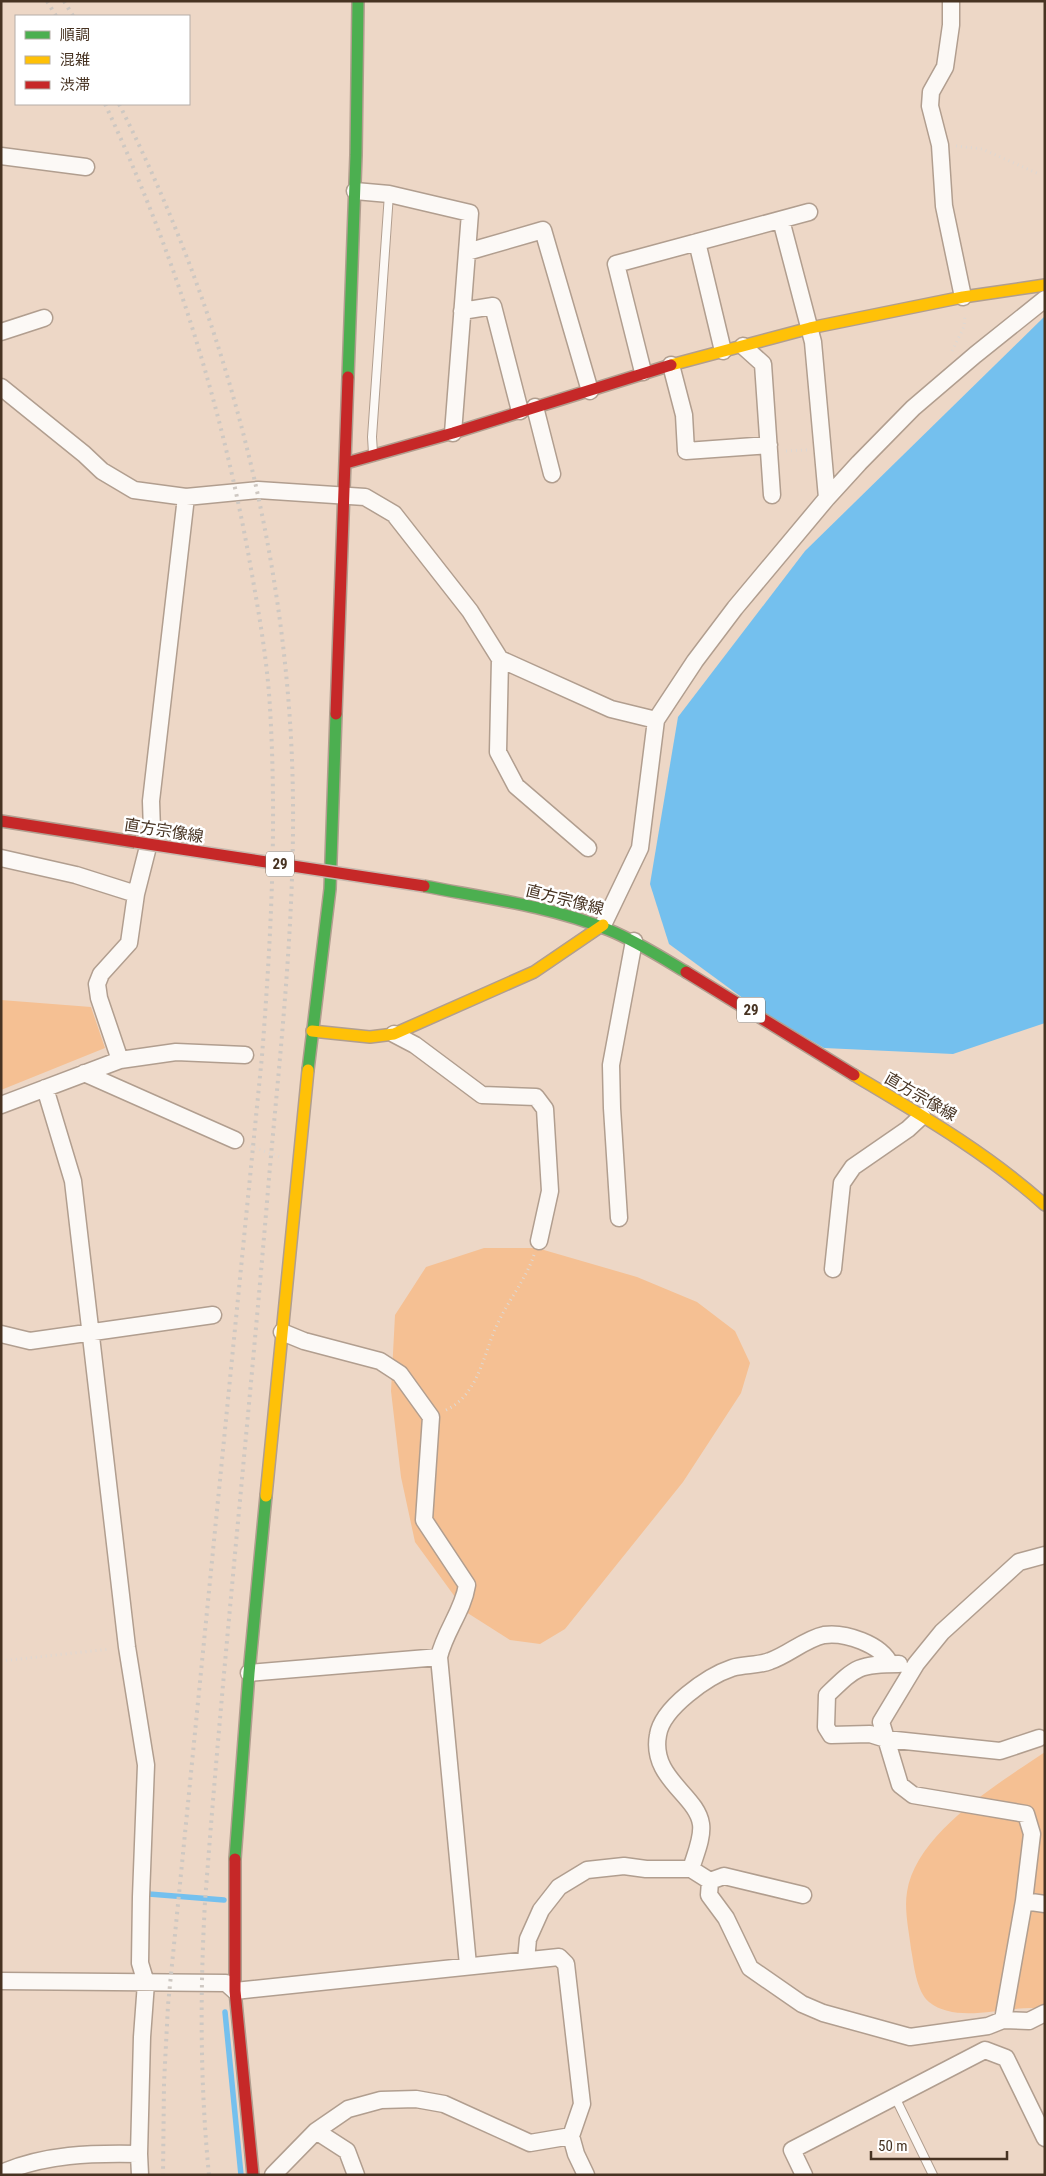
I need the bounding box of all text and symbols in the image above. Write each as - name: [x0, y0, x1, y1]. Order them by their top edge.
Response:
- legend: [15, 15, 190, 105]
- text: 順調: [60, 26, 90, 44]
- text: 混雑: [60, 51, 90, 69]
- text: 渋滞: [60, 76, 90, 94]
- street label: 直方宗像線: [123, 815, 205, 846]
- road number: 29: [266, 852, 294, 876]
- street label: 直方宗像線: [524, 881, 606, 918]
- road number: 29: [737, 998, 765, 1022]
- street label: 直方宗像線: [881, 1068, 960, 1125]
- scale bar: [871, 2128, 1007, 2160]
- text: 50 m: [878, 2137, 908, 2155]

